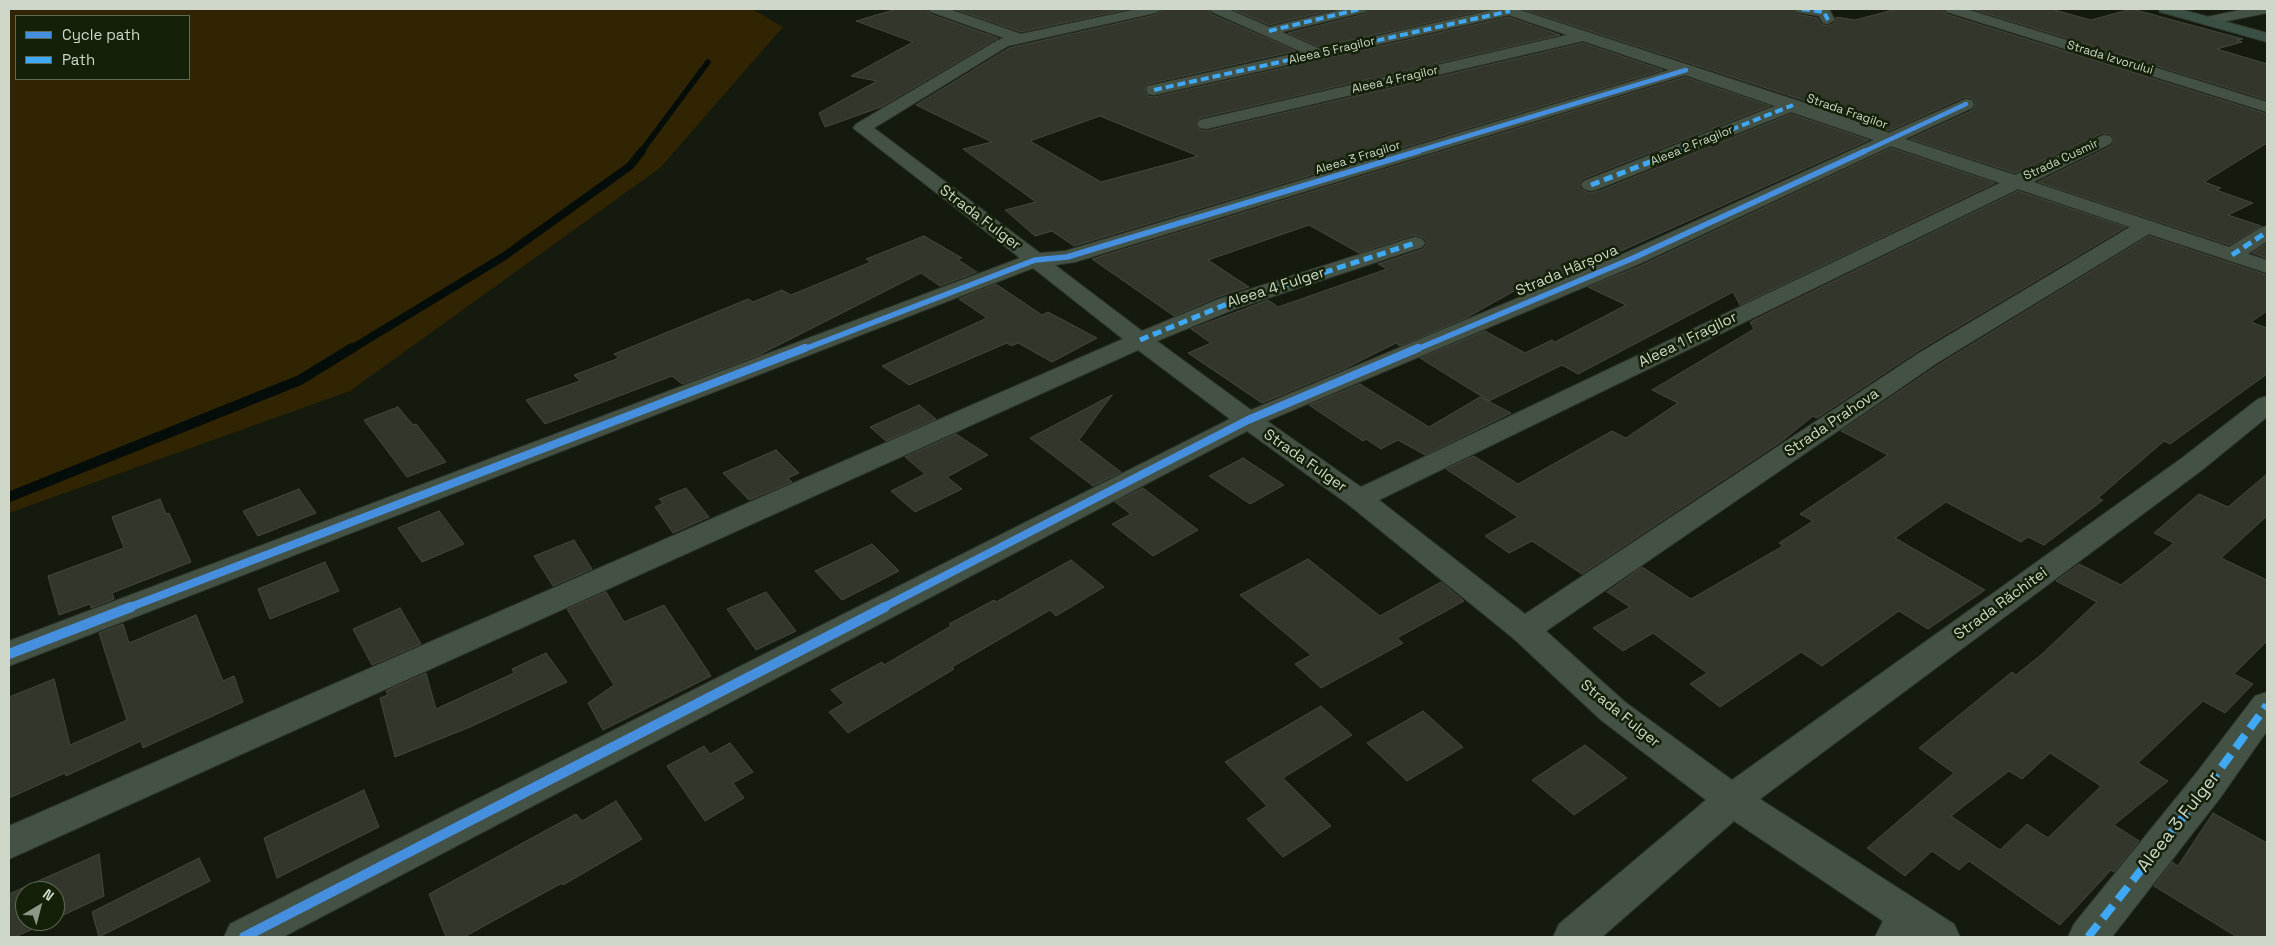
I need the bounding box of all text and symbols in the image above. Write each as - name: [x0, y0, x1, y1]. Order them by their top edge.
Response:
- legend: [15, 15, 190, 80]
- text: Cycle path: [62, 25, 140, 44]
- street label: Aleea 5 Fragilor: [1287, 34, 1377, 68]
- street label: Strada Izvorului: [2065, 38, 2155, 78]
- text: Path: [62, 50, 95, 69]
- street label: Aleea 4 Fragilor: [1350, 63, 1440, 97]
- street label: Strada Fragilor: [1805, 91, 1889, 133]
- street label: Aleea 2 Fragilor: [1648, 123, 1736, 169]
- street label: Strada Cusmir: [2021, 136, 2101, 184]
- street label: Aleea 3 Fragilor: [1314, 138, 1402, 178]
- street label: Strada Fulger: [936, 182, 1024, 254]
- street label: Strada Hârșova: [1513, 241, 1621, 301]
- street label: Aleea 4 Fulger: [1225, 264, 1327, 312]
- street label: Aleea 1 Fragilor: [1636, 308, 1740, 372]
- street label: Strada Prahova: [1781, 385, 1883, 461]
- street label: Strada Fulger: [1260, 426, 1350, 496]
- street label: Strada Răchitei: [1951, 564, 2051, 644]
- street label: Strada Fulger: [1577, 676, 1663, 752]
- street label: Aleea 3 Fulger: [2133, 767, 2225, 877]
- north arrow: [15, 881, 65, 931]
- text: N: [39, 885, 58, 905]

